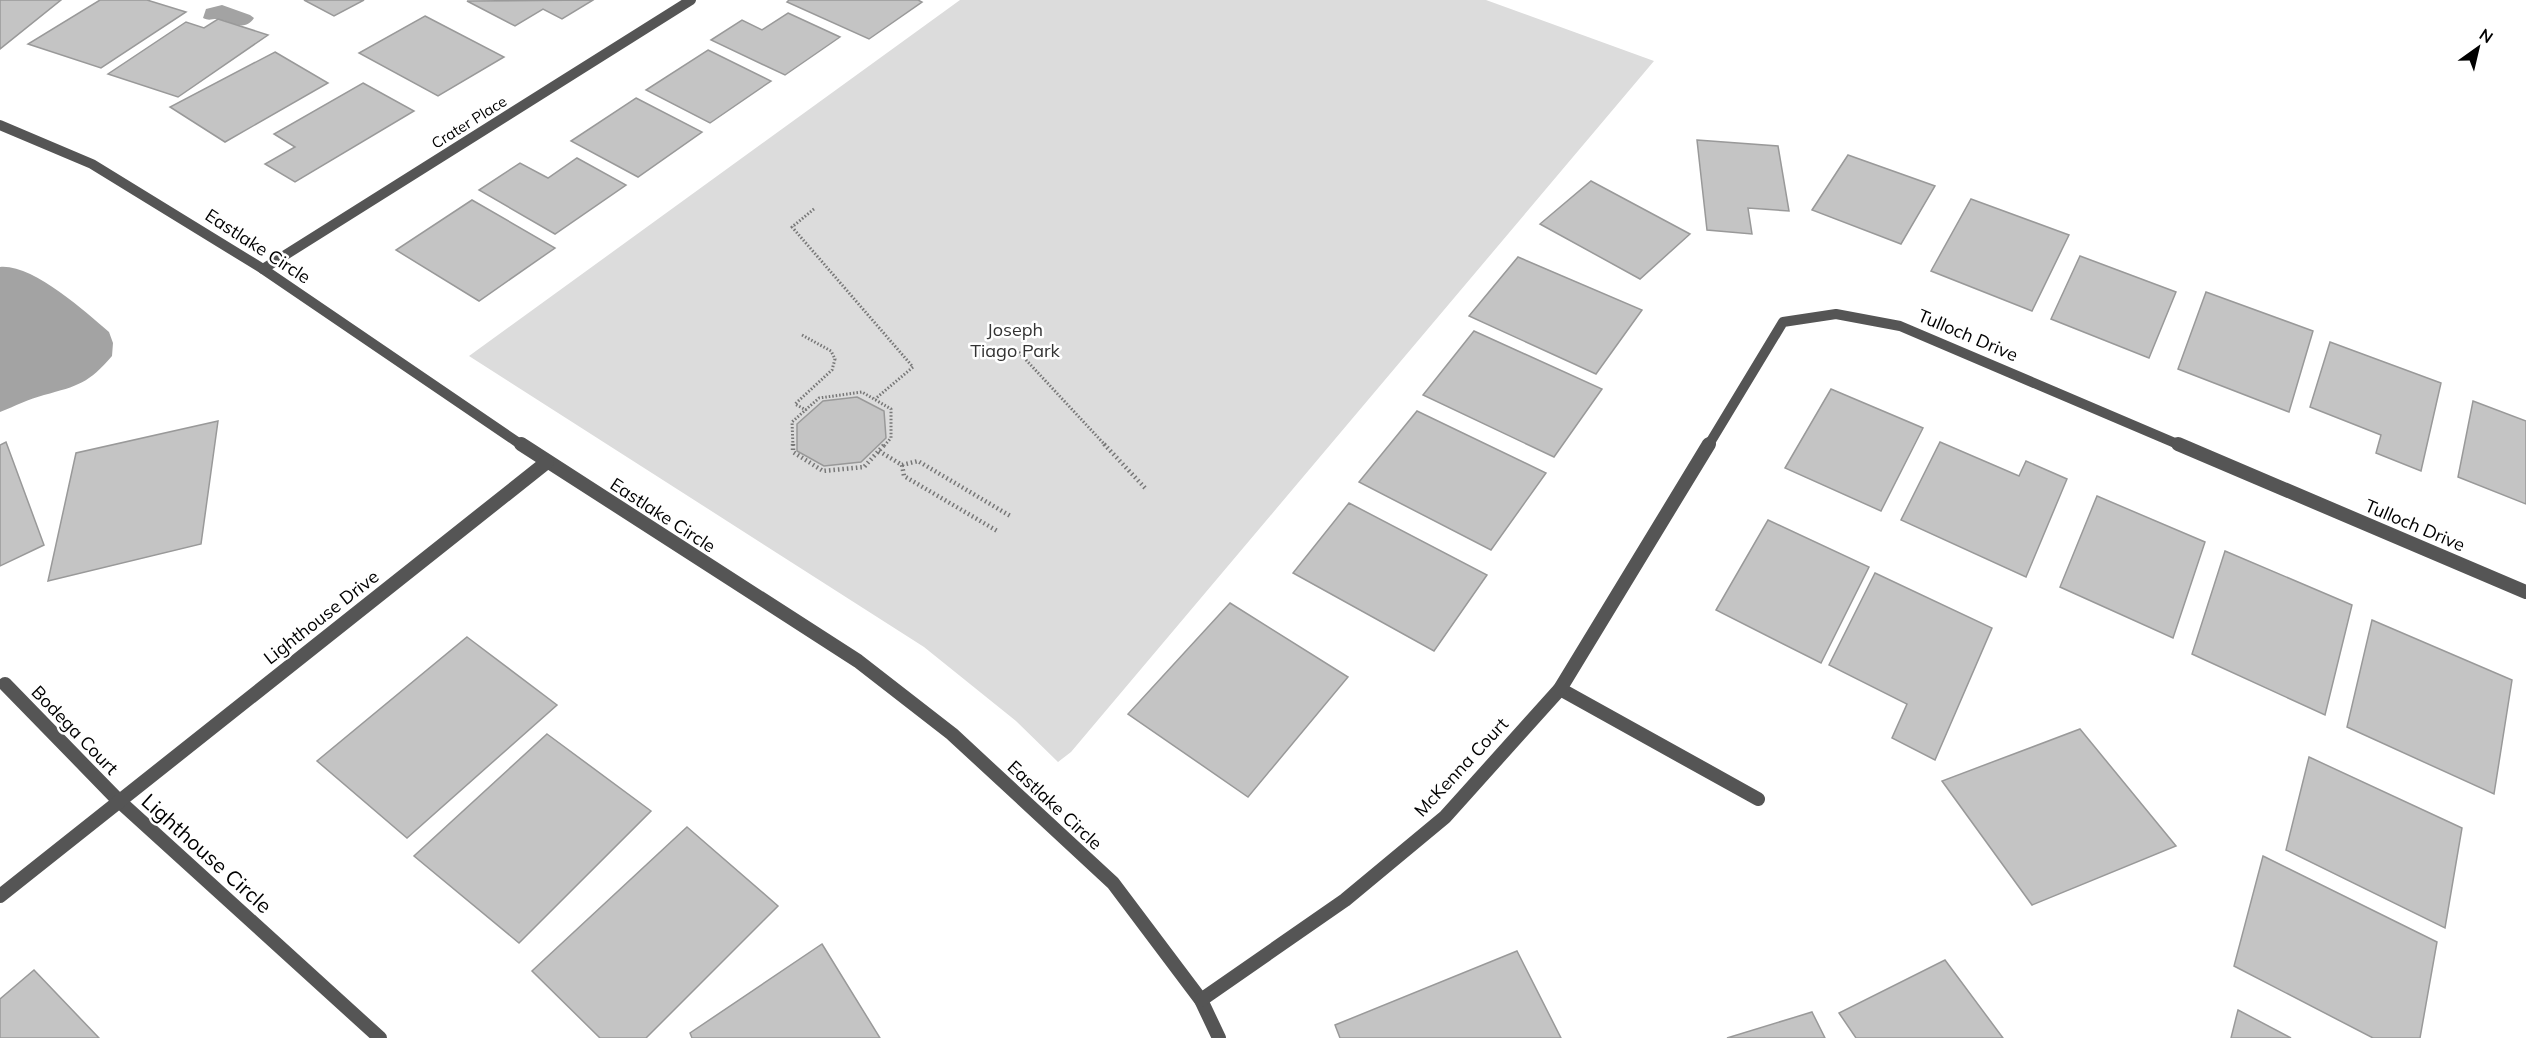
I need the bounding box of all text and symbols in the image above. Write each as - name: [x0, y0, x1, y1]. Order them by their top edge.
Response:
- north arrow: [2448, 18, 2508, 78]
- text: N: [2476, 24, 2497, 47]
- street label: Crater Place: [428, 91, 510, 153]
- street label: Eastlake Circle: [201, 203, 315, 289]
- street label: Tulloch Drive: [1915, 304, 2021, 366]
- park label: Joseph Tiago Park: [970, 318, 1061, 362]
- street label: Eastlake Circle: [606, 472, 720, 558]
- street label: Tulloch Drive: [2362, 494, 2468, 556]
- street label: Lighthouse Drive: [259, 565, 383, 669]
- street label: Bodega Court: [27, 681, 123, 779]
- street label: McKenna Court: [1409, 712, 1513, 822]
- street label: Eastlake Circle: [1003, 755, 1107, 855]
- street label: Lighthouse Circle: [137, 788, 277, 918]

